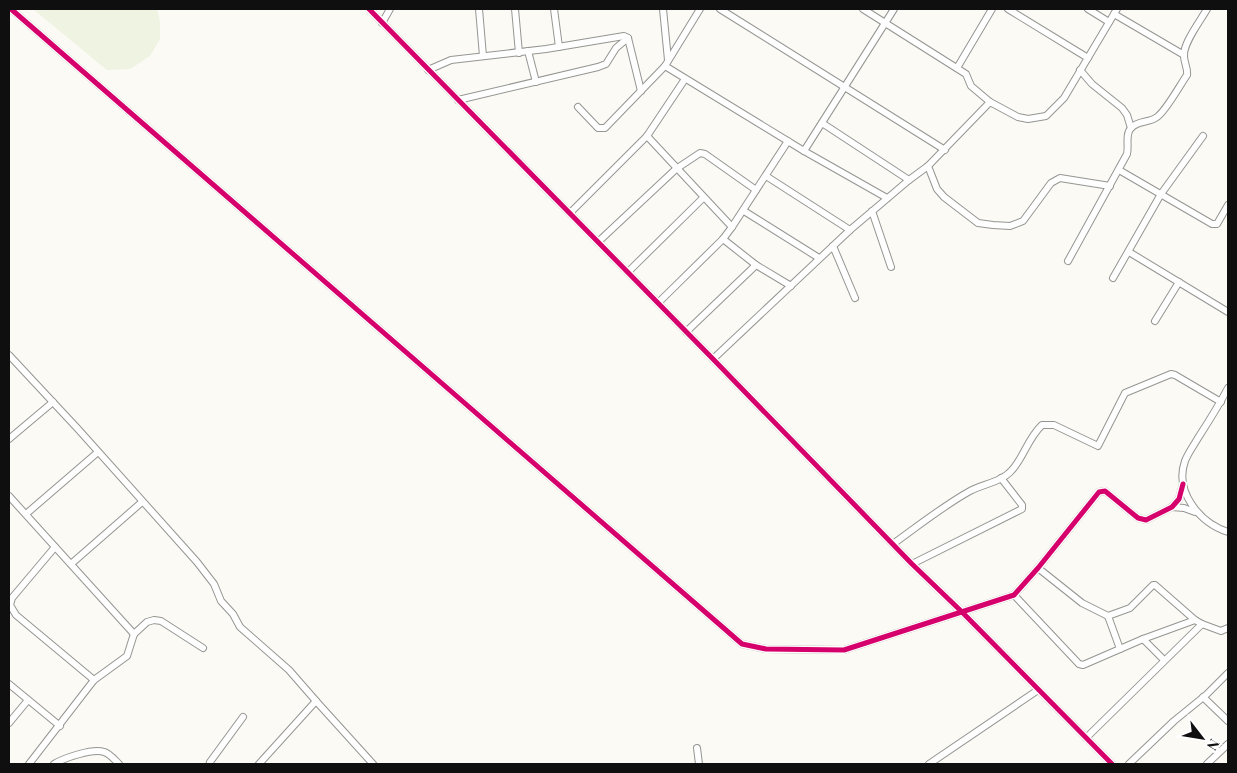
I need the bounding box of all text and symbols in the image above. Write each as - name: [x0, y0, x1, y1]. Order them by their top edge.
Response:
- north arrow: [1177, 713, 1227, 763]
- text: N: [1203, 736, 1224, 754]

